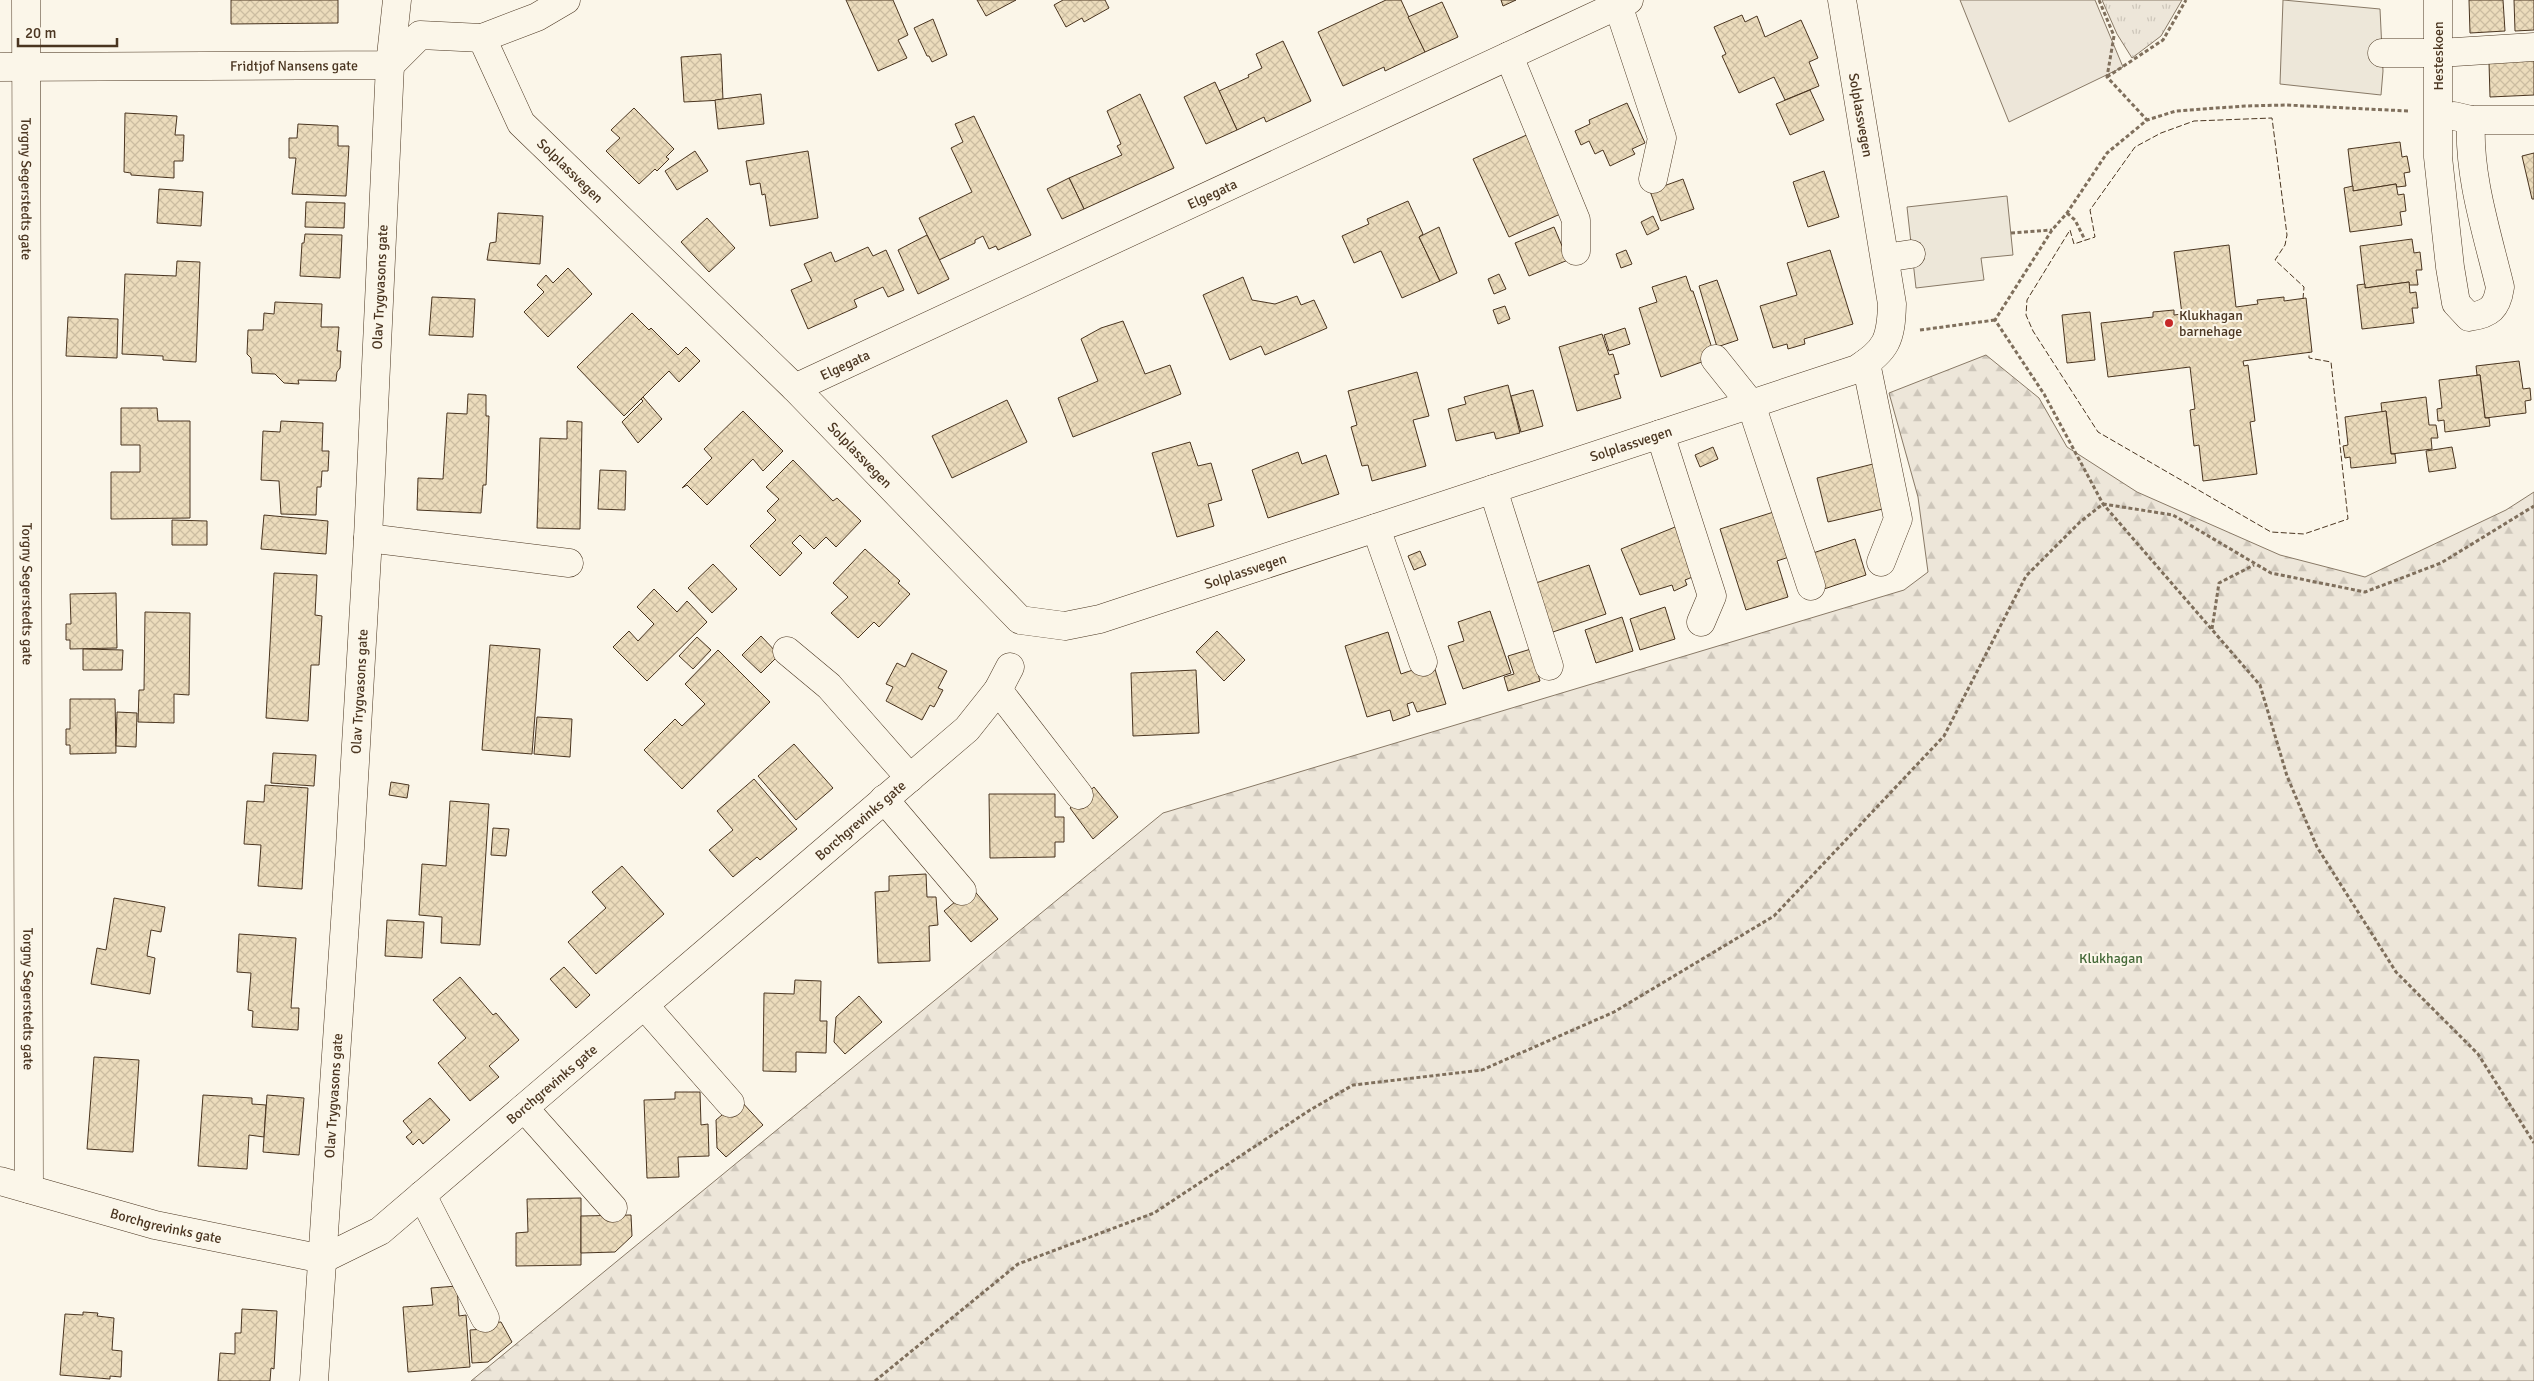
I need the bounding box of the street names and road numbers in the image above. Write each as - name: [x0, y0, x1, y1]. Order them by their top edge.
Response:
- street label: Hesteskoen: [2430, 21, 2447, 91]
- street label: Fridtjof Nansens gate: [230, 57, 358, 75]
- street label: Solplassvegen: [1845, 72, 1876, 159]
- street label: Torgny Segerstedts gate: [17, 118, 35, 260]
- street label: Solplassvegen: [533, 135, 606, 207]
- street label: Elgegata: [1185, 176, 1240, 213]
- street label: Olav Trygvasons gate: [369, 224, 392, 350]
- street label: Elgegata: [818, 346, 873, 384]
- street label: Solplassvegen: [824, 419, 895, 492]
- street label: Solplassvegen: [1588, 423, 1674, 466]
- street label: Torgny Segerstedts gate: [18, 523, 36, 665]
- street label: Solplassvegen: [1202, 550, 1289, 593]
- street label: Olav Trygvasons gate: [347, 629, 372, 754]
- street label: Borchgrevinks gate: [812, 777, 909, 864]
- street label: Torgny Segerstedts gate: [19, 928, 37, 1070]
- street label: Olav Trygvasons gate: [321, 1033, 346, 1159]
- street label: Borchgrevinks gate: [503, 1041, 601, 1128]
- street label: Borchgrevinks gate: [108, 1205, 223, 1247]

